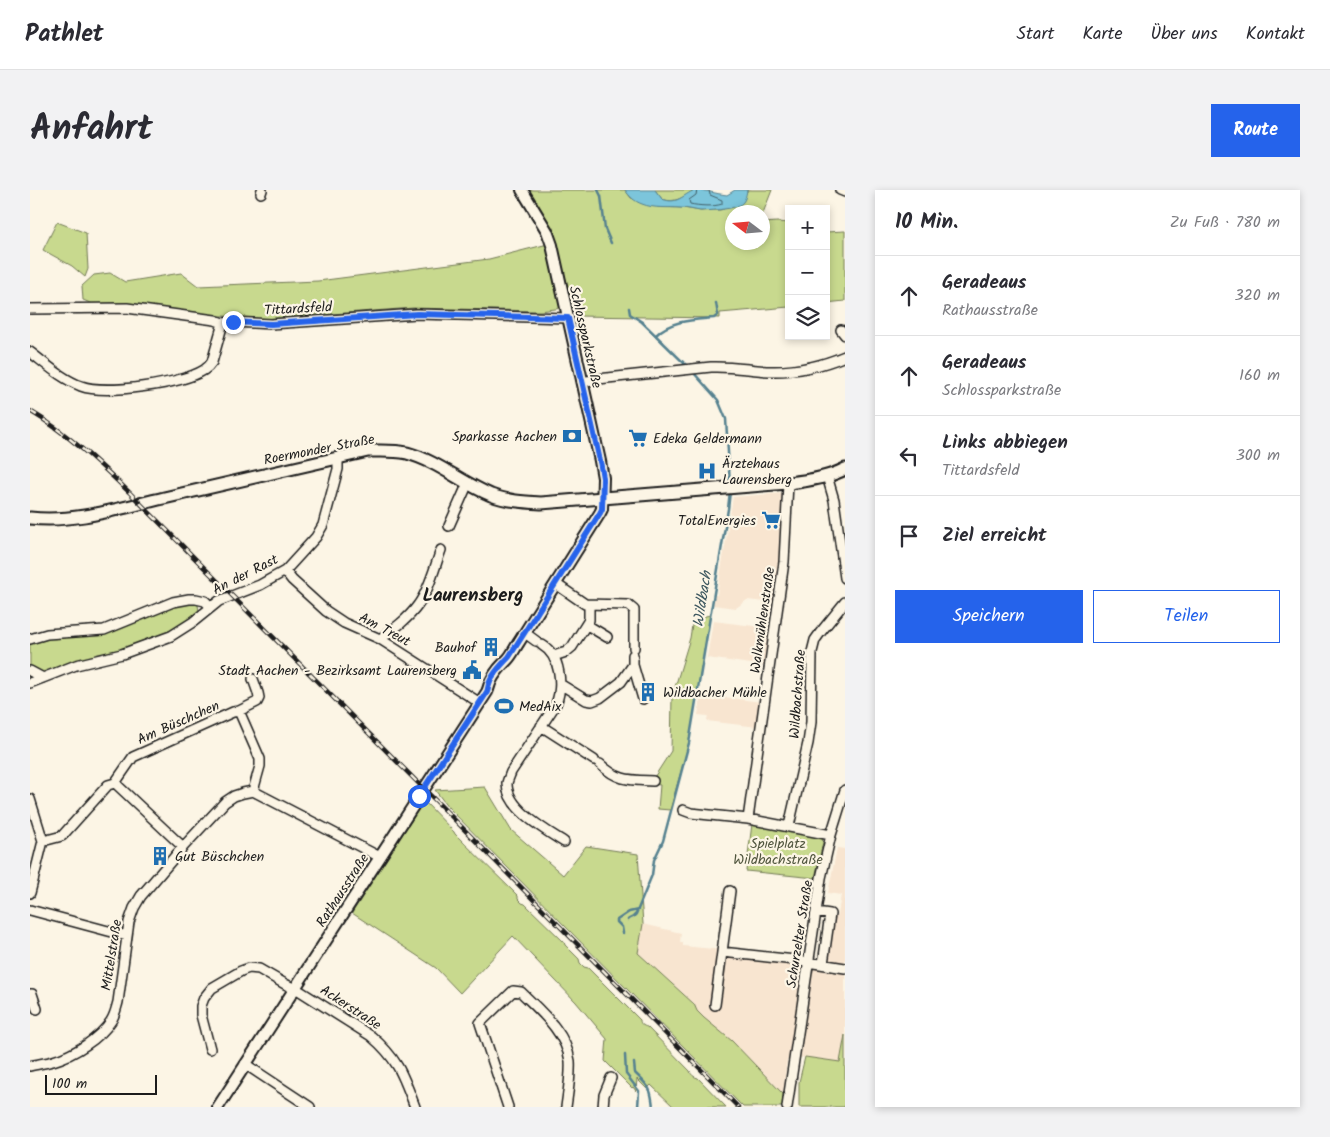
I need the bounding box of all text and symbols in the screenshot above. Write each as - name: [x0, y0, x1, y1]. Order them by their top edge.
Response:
- text: Pathlet: [25, 15, 104, 54]
- text: Start: [1016, 20, 1054, 49]
- text: Karte: [1082, 20, 1122, 49]
- text: Über uns: [1150, 20, 1218, 49]
- text: Kontakt: [1246, 20, 1305, 49]
- text: Anfahrt: [30, 102, 153, 158]
- button: Route: [1211, 104, 1300, 157]
- north arrow: [725, 205, 770, 250]
- map controls: [785, 205, 830, 340]
- button: +: [785, 205, 830, 250]
- text: 10 Min.: [895, 206, 958, 239]
- text: Zu Fuß · 780 m: [1170, 210, 1280, 235]
- button: −: [785, 250, 830, 295]
- text: Geradeaus: [942, 268, 1027, 298]
- icon: ahead: [895, 282, 923, 310]
- text: 320 m: [1234, 283, 1280, 308]
- street label: Schlossparkstraße: [563, 284, 608, 391]
- button: layers: [785, 295, 830, 340]
- street label: Tittardsfeld: [264, 296, 333, 322]
- text: Rathausstraße: [942, 298, 1038, 323]
- route end: [222, 311, 245, 334]
- text: Geradeaus: [942, 348, 1027, 378]
- icon: ahead: [895, 362, 923, 390]
- text: 160 m: [1239, 363, 1280, 388]
- text: Schlossparkstraße: [942, 378, 1061, 403]
- bank icon: Sparkasse Aachen: [561, 425, 583, 447]
- place label: Sparkasse Aachen: [452, 426, 557, 448]
- supermarket icon: Edeka Geldermann: [627, 427, 649, 449]
- street label: Roermonder Straße: [262, 428, 377, 472]
- place label: Edeka Geldermann: [653, 428, 762, 450]
- text: Links abbiegen: [942, 428, 1068, 458]
- icon: left: [895, 442, 923, 470]
- text: 300 m: [1236, 443, 1280, 468]
- place label: Ärztehaus Laurensberg: [722, 453, 792, 491]
- text: Tittardsfeld: [942, 458, 1019, 483]
- hospital icon: Ärztehaus Laurensberg: [696, 460, 718, 482]
- supermarket icon: TotalEnergies: [760, 509, 782, 531]
- place label: TotalEnergies: [678, 510, 756, 532]
- text: Ziel erreicht: [942, 521, 1047, 551]
- icon: arrive: [895, 522, 923, 550]
- street label: An der Rast: [209, 549, 283, 601]
- street label: Walkmühlenstraße: [745, 565, 781, 675]
- water label: Wildbach: [687, 568, 720, 629]
- district label: Laurensberg: [423, 581, 523, 611]
- button: Speichern: [895, 590, 1083, 643]
- button: Teilen: [1093, 590, 1280, 643]
- street label: Am Treut: [355, 607, 415, 653]
- building icon: Bauhof: [480, 636, 502, 658]
- place label: Bauhof: [435, 637, 478, 659]
- street label: Wildbachstraße: [784, 648, 812, 739]
- public building icon: Stadt Aachen - Bezirksamt Laurensberg: [461, 659, 483, 681]
- place label: Stadt Aachen - Bezirksamt Laurensberg: [218, 660, 457, 682]
- building icon: Wildbacher Mühle: [637, 681, 659, 703]
- place label: Wildbacher Mühle: [663, 682, 768, 704]
- street label: Am Büschchen: [134, 695, 223, 751]
- sports icon: MedAix: [493, 695, 515, 717]
- place label: MedAix: [519, 696, 562, 718]
- route start: [408, 785, 431, 808]
- park label: Spielplatz Wildbachstraße: [733, 833, 823, 871]
- building icon: Gut Büschchen: [149, 845, 171, 867]
- place label: Gut Büschchen: [175, 846, 264, 868]
- street label: Rathausstraße: [311, 849, 375, 932]
- street label: Schurzelter Straße: [781, 878, 819, 990]
- street label: Mittelstraße: [95, 917, 129, 992]
- street label: Ackerstraße: [315, 980, 386, 1036]
- scale bar: [45, 1072, 158, 1095]
- text: 100 m: [52, 1073, 87, 1095]

